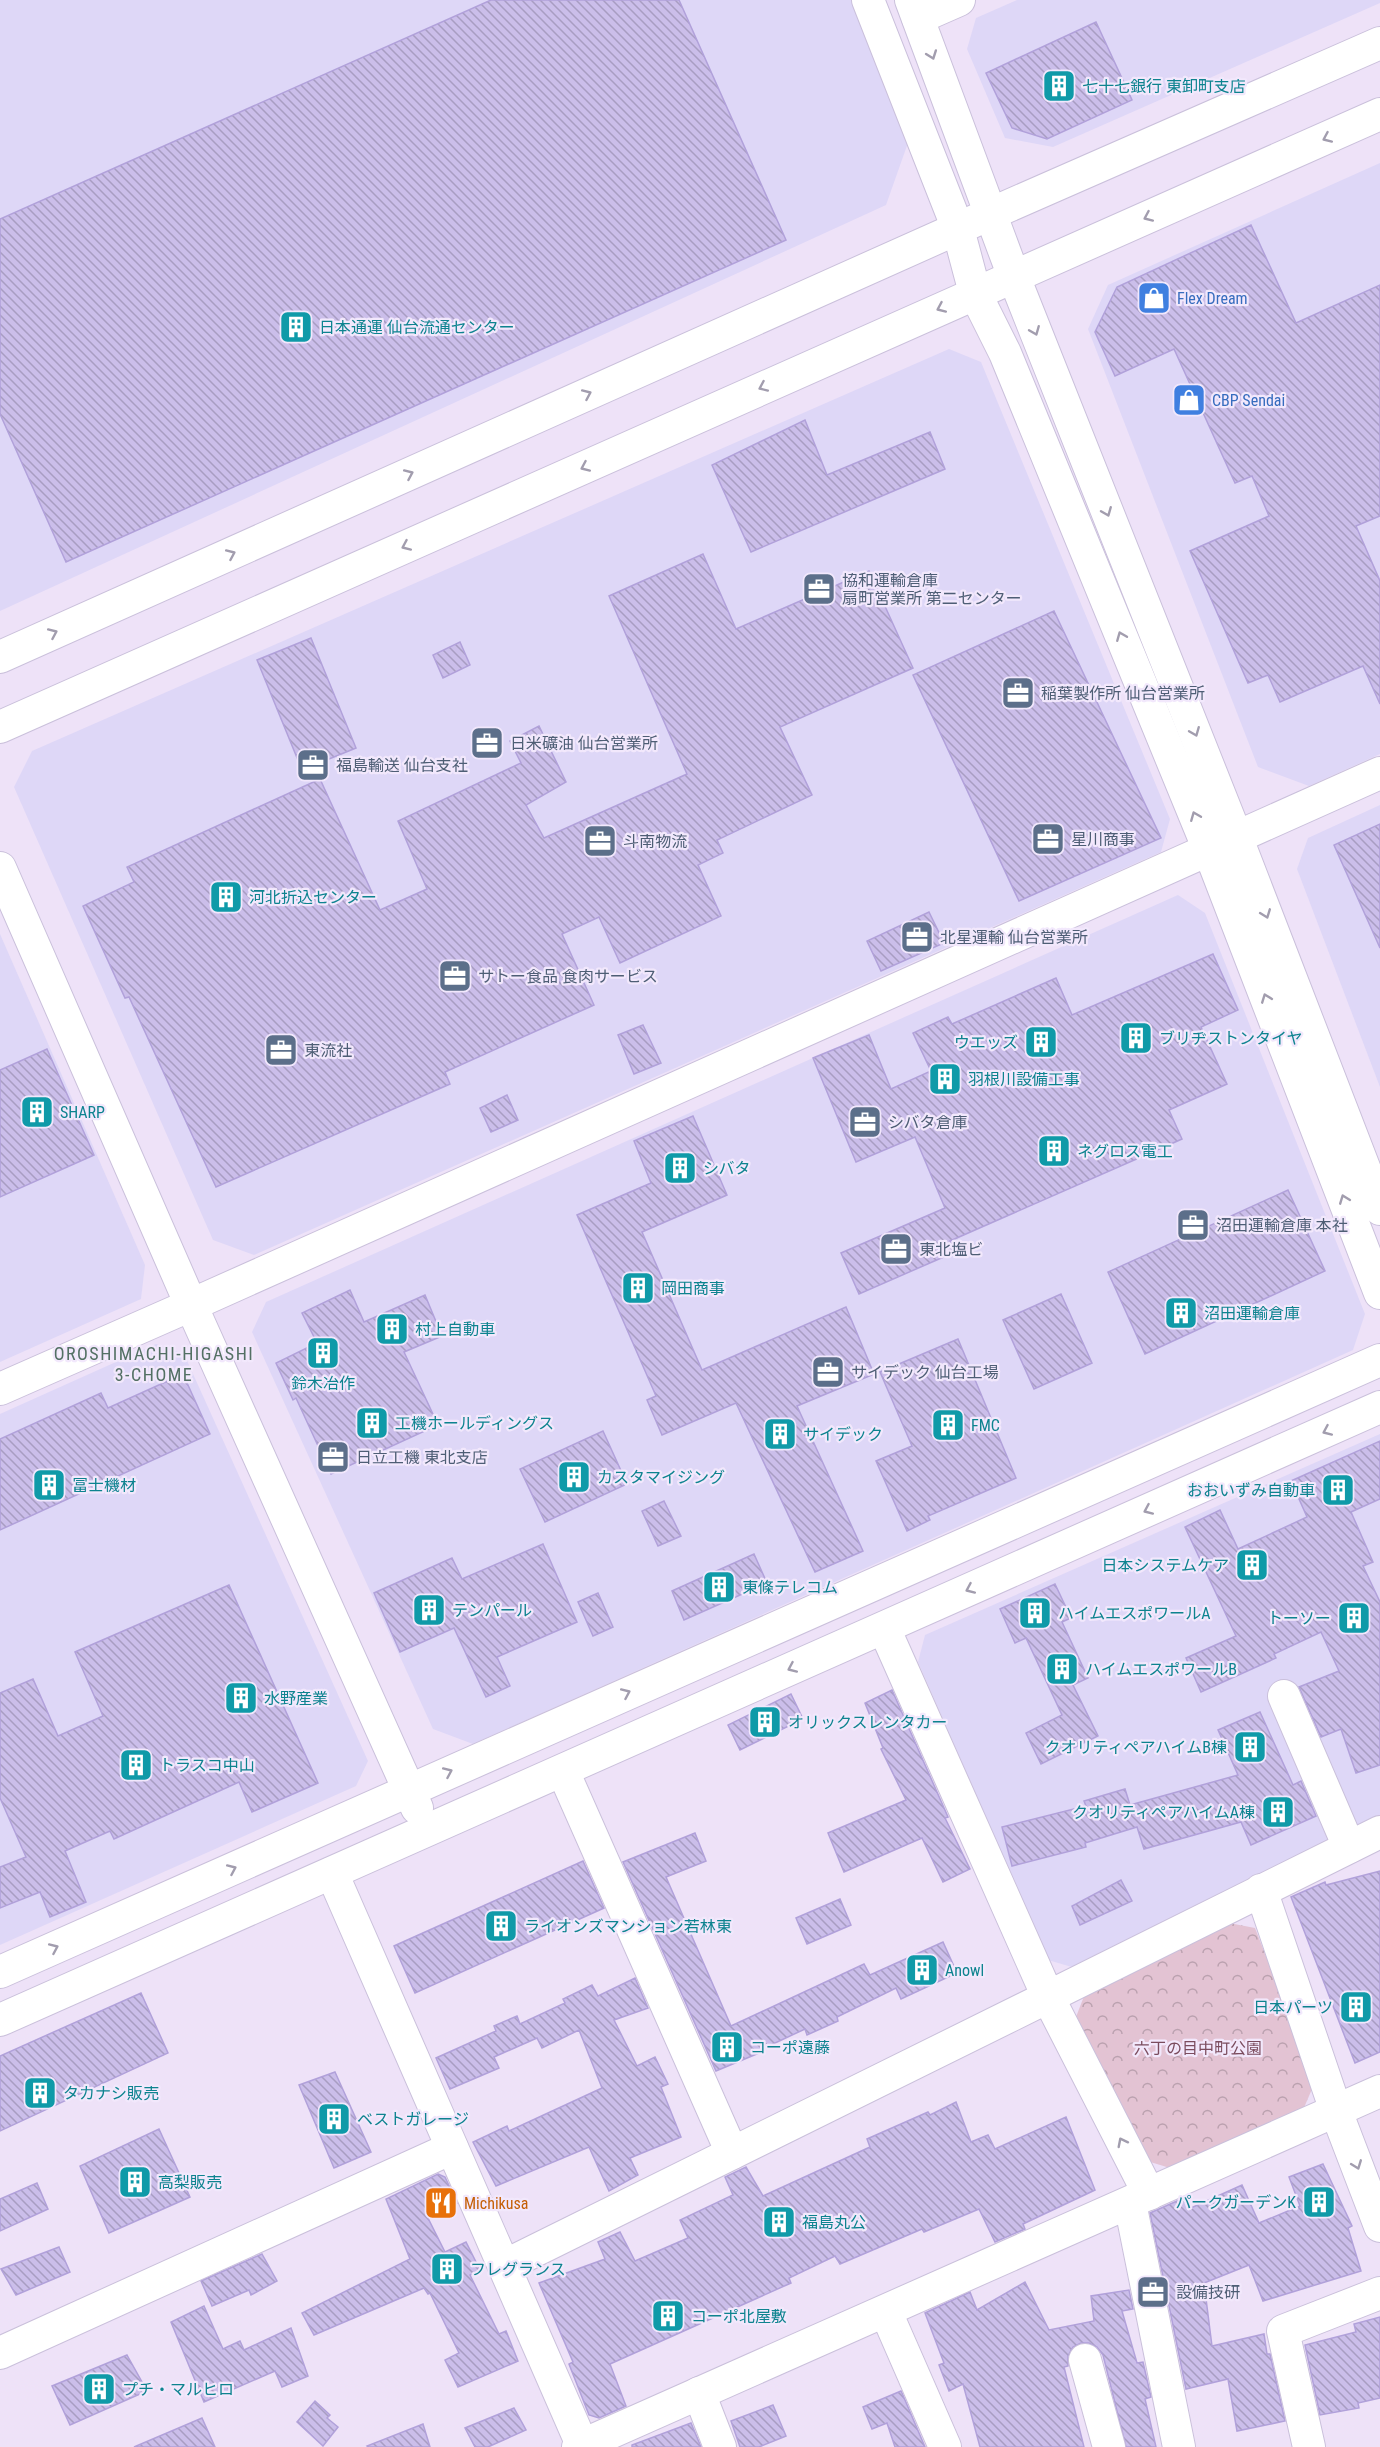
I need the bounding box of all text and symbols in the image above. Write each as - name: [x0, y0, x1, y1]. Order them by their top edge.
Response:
- one-way arrow: [924, 49, 937, 60]
- building icon: 七十七銀行 東卸町支店: [1041, 68, 1077, 104]
- place label: 七十七銀行 東卸町支店: [1082, 77, 1246, 96]
- one-way arrow: [1322, 130, 1333, 142]
- one-way arrow: [1144, 209, 1155, 221]
- shop icon: Flex Dream: [1136, 280, 1172, 316]
- place label: Flex Dream: [1177, 289, 1248, 308]
- one-way arrow: [936, 301, 947, 313]
- building icon: 日本通運 仙台流通センター: [278, 309, 314, 345]
- place label: 日本通運 仙台流通センター: [319, 318, 515, 337]
- one-way arrow: [1028, 325, 1041, 336]
- one-way arrow: [758, 380, 769, 392]
- shop icon: CBP Sendai: [1171, 382, 1207, 418]
- one-way arrow: [581, 390, 592, 402]
- place label: CBP Sendai: [1212, 391, 1285, 410]
- one-way arrow: [580, 459, 591, 471]
- one-way arrow: [403, 469, 414, 481]
- one-way arrow: [1100, 506, 1113, 517]
- one-way arrow: [402, 539, 413, 551]
- one-way arrow: [225, 549, 236, 561]
- office icon: 協和運輸倉庫 扇町営業所 第二センター: [801, 571, 837, 607]
- place label: 協和運輸倉庫 扇町営業所 第二センター: [842, 571, 1022, 608]
- one-way arrow: [47, 628, 58, 640]
- one-way arrow: [1116, 631, 1128, 642]
- office icon: 稲葉製作所 仙台営業所: [1000, 675, 1036, 711]
- place label: 稲葉製作所 仙台営業所: [1041, 684, 1205, 703]
- office icon: 日米礦油 仙台営業所: [469, 725, 505, 761]
- one-way arrow: [1188, 726, 1200, 737]
- place label: 日米礦油 仙台営業所: [510, 734, 658, 753]
- office icon: 福島輸送 仙台支社: [295, 747, 331, 783]
- place label: 福島輸送 仙台支社: [336, 756, 468, 775]
- one-way arrow: [1190, 811, 1202, 822]
- office icon: 星川商事: [1030, 821, 1066, 857]
- office icon: 斗南物流: [582, 823, 618, 859]
- place label: 星川商事: [1071, 830, 1135, 849]
- place label: 斗南物流: [623, 832, 687, 851]
- building icon: 河北折込センター: [208, 879, 244, 915]
- place label: 河北折込センター: [249, 888, 377, 907]
- one-way arrow: [1259, 908, 1271, 919]
- office icon: 北星運輸 仙台営業所: [899, 919, 935, 955]
- place label: 北星運輸 仙台営業所: [940, 928, 1088, 947]
- office icon: サトー食品 食肉サービス: [437, 958, 473, 994]
- place label: サトー食品 食肉サービス: [478, 967, 658, 986]
- one-way arrow: [1261, 993, 1273, 1004]
- building icon: ブリヂストンタイヤ: [1118, 1020, 1154, 1056]
- building icon: ウエッズ: [1023, 1024, 1059, 1060]
- place label: ブリヂストンタイヤ: [1159, 1029, 1303, 1048]
- office icon: 東流社: [263, 1032, 299, 1068]
- place label: ウエッズ: [954, 1033, 1018, 1052]
- place label: 東流社: [304, 1041, 352, 1060]
- building icon: 羽根川設備工事: [927, 1061, 963, 1097]
- place label: 羽根川設備工事: [968, 1070, 1080, 1089]
- building icon: SHARP: [19, 1094, 55, 1130]
- place label: SHARP: [60, 1103, 105, 1122]
- office icon: シバタ倉庫: [847, 1104, 883, 1140]
- place label: シバタ倉庫: [888, 1113, 968, 1132]
- building icon: ネグロス電工: [1036, 1133, 1072, 1169]
- place label: ネグロス電工: [1077, 1142, 1173, 1161]
- building icon: シバタ: [662, 1150, 698, 1186]
- place label: シバタ: [703, 1159, 751, 1178]
- one-way arrow: [1339, 1194, 1351, 1205]
- office icon: 沼田運輸倉庫 本社: [1175, 1207, 1211, 1243]
- place label: 沼田運輸倉庫 本社: [1216, 1216, 1348, 1235]
- office icon: 東北塩ビ: [878, 1231, 914, 1267]
- place label: 東北塩ビ: [919, 1240, 983, 1259]
- building icon: 岡田商事: [620, 1270, 656, 1306]
- place label: 岡田商事: [661, 1279, 725, 1298]
- building icon: 沼田運輸倉庫: [1163, 1295, 1199, 1331]
- place label: 沼田運輸倉庫: [1204, 1304, 1300, 1323]
- building icon: 村上自動車: [374, 1311, 410, 1347]
- place label: 村上自動車: [415, 1320, 495, 1339]
- building icon: 鈴木冶作: [305, 1335, 341, 1371]
- district label: OROSHIMACHI-HIGASHI 3-CHOME: [54, 1343, 254, 1385]
- office icon: サイデック 仙台工場: [810, 1354, 846, 1390]
- place label: サイデック 仙台工場: [851, 1363, 999, 1382]
- place label: 鈴木冶作: [291, 1374, 355, 1393]
- building icon: 工機ホールディングス: [354, 1405, 390, 1441]
- building icon: FMC: [930, 1407, 966, 1443]
- place label: 工機ホールディングス: [395, 1414, 554, 1433]
- building icon: サイデック: [762, 1416, 798, 1452]
- place label: FMC: [971, 1416, 1000, 1435]
- one-way arrow: [1322, 1424, 1333, 1436]
- place label: サイデック: [803, 1425, 883, 1444]
- office icon: 日立工機 東北支店: [315, 1439, 351, 1475]
- place label: 日立工機 東北支店: [356, 1448, 488, 1467]
- building icon: カスタマイジング: [556, 1459, 592, 1495]
- building icon: 冨士機材: [31, 1467, 67, 1503]
- place label: カスタマイジング: [597, 1468, 725, 1487]
- building icon: おおいずみ自動車: [1320, 1472, 1356, 1508]
- place label: 冨士機材: [72, 1476, 136, 1495]
- place label: おおいずみ自動車: [1187, 1481, 1315, 1500]
- one-way arrow: [1144, 1503, 1155, 1515]
- building icon: 日本システムケア: [1234, 1547, 1270, 1583]
- place label: 日本システムケア: [1101, 1556, 1229, 1575]
- building icon: 東條テレコム: [701, 1569, 737, 1605]
- place label: 東條テレコム: [742, 1578, 838, 1597]
- one-way arrow: [966, 1582, 977, 1594]
- building icon: テンパール: [411, 1592, 447, 1628]
- building icon: ハイムエスポワールA: [1017, 1595, 1053, 1631]
- building icon: トーソー: [1336, 1600, 1372, 1636]
- place label: テンパール: [452, 1601, 532, 1620]
- place label: ハイムエスポワールA: [1058, 1604, 1211, 1623]
- place label: トーソー: [1267, 1609, 1331, 1628]
- building icon: ハイムエスポワールB: [1044, 1651, 1080, 1687]
- place label: ハイムエスポワールB: [1085, 1660, 1237, 1679]
- one-way arrow: [787, 1661, 798, 1673]
- building icon: 水野産業: [223, 1680, 259, 1716]
- one-way arrow: [620, 1688, 631, 1700]
- place label: 水野産業: [264, 1689, 328, 1708]
- building icon: オリックスレンタカー: [747, 1704, 783, 1740]
- place label: オリックスレンタカー: [788, 1713, 948, 1732]
- building icon: クオリティペアハイムB棟: [1232, 1729, 1268, 1765]
- place label: クオリティペアハイムB棟: [1045, 1738, 1227, 1757]
- building icon: トラスコ中山: [118, 1747, 154, 1783]
- place label: トラスコ中山: [159, 1756, 255, 1775]
- one-way arrow: [442, 1767, 453, 1779]
- building icon: クオリティペアハイムA棟: [1260, 1794, 1296, 1830]
- place label: クオリティペアハイムA棟: [1072, 1803, 1255, 1822]
- one-way arrow: [225, 1865, 236, 1877]
- building icon: ライオンズマンション若林東: [483, 1908, 519, 1944]
- place label: ライオンズマンション若林東: [524, 1917, 732, 1936]
- one-way arrow: [47, 1943, 58, 1955]
- building icon: Anowl: [904, 1952, 940, 1988]
- place label: Anowl: [945, 1961, 984, 1980]
- building icon: 日本パーツ: [1338, 1989, 1374, 2025]
- place label: 日本パーツ: [1253, 1998, 1333, 2017]
- building icon: コーポ遠藤: [709, 2029, 745, 2065]
- place label: コーポ遠藤: [750, 2038, 830, 2057]
- park label: 六丁の目中町公園: [1134, 2039, 1262, 2058]
- building icon: タカナシ販売: [22, 2075, 58, 2111]
- place label: タカナシ販売: [63, 2084, 159, 2103]
- building icon: ベストガレージ: [316, 2101, 352, 2137]
- place label: ベストガレージ: [357, 2110, 469, 2129]
- one-way arrow: [1118, 2138, 1129, 2149]
- one-way arrow: [1349, 2159, 1362, 2170]
- building icon: 高梨販売: [117, 2164, 153, 2200]
- place label: 高梨販売: [158, 2173, 222, 2192]
- building icon: パークガーデンK: [1301, 2184, 1337, 2220]
- restaurant icon: Michikusa: [423, 2185, 459, 2221]
- place label: パークガーデンK: [1175, 2193, 1296, 2212]
- place label: Michikusa: [464, 2194, 528, 2213]
- building icon: 福島丸公: [761, 2204, 797, 2240]
- place label: 福島丸公: [802, 2213, 866, 2232]
- building icon: フレグランス: [429, 2251, 465, 2287]
- place label: フレグランス: [470, 2260, 566, 2279]
- office icon: 設備技研: [1135, 2274, 1171, 2310]
- place label: 設備技研: [1176, 2283, 1240, 2302]
- building icon: コーポ北屋敷: [650, 2298, 686, 2334]
- place label: コーポ北屋敷: [691, 2307, 787, 2326]
- building icon: プチ・マルヒロ: [81, 2371, 117, 2407]
- place label: プチ・マルヒロ: [122, 2380, 234, 2399]

